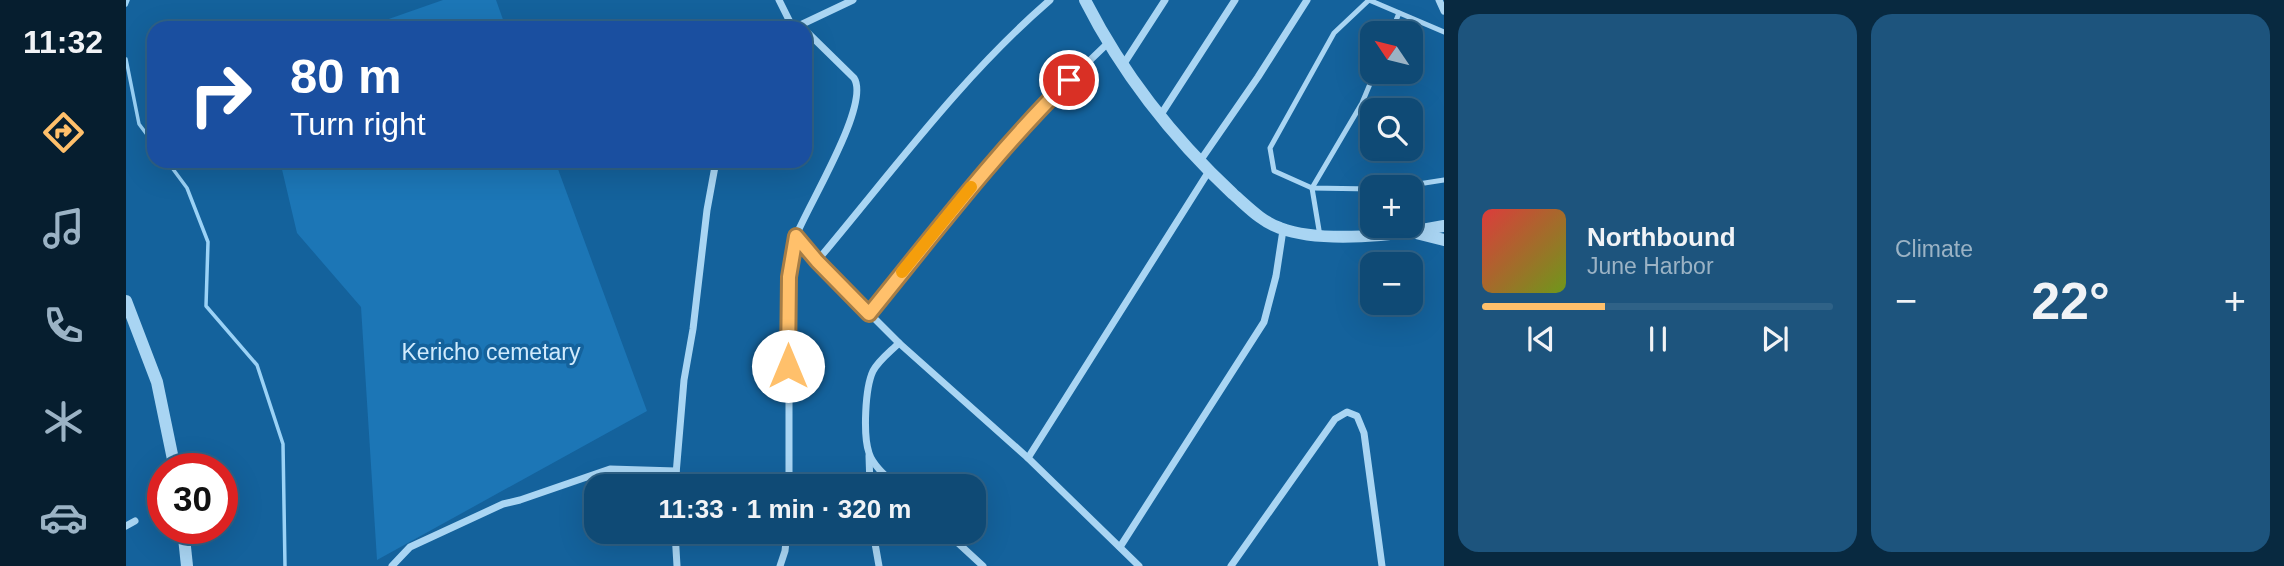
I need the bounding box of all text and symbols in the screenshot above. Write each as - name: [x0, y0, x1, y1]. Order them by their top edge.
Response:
- north arrow: [1360, 21, 1423, 84]
- map controls: [1360, 21, 1423, 315]
- text: 11:32: [23, 24, 103, 60]
- icon: right: [175, 49, 266, 140]
- text: 80 m: [290, 49, 402, 103]
- pin: [1039, 50, 1099, 110]
- icon: arrive: [1050, 61, 1088, 99]
- button: search: [1360, 98, 1423, 161]
- text: Turn right: [290, 106, 426, 142]
- icon: directions: [39, 108, 88, 157]
- button: +: [1360, 175, 1423, 238]
- icon: music: [39, 204, 88, 253]
- text: Northbound: [1587, 222, 1736, 252]
- text: Climate: [1895, 236, 1973, 262]
- button: −: [1360, 252, 1423, 315]
- text: June Harbor: [1587, 253, 1714, 279]
- text: 22°: [2031, 272, 2110, 330]
- text: −: [1895, 280, 1917, 322]
- text: +: [2224, 280, 2246, 322]
- icon: phone: [39, 301, 88, 350]
- icon: previous: [1522, 320, 1560, 358]
- icon: pause: [1639, 320, 1677, 358]
- icon: next: [1756, 320, 1794, 358]
- position arrow: [751, 329, 825, 403]
- park label: Kericho cemetary: [402, 339, 581, 365]
- icon: climate: [39, 397, 88, 446]
- speed limit sign: 30: [147, 453, 238, 544]
- icon: car: [39, 493, 88, 542]
- text: 11:33 · 1 min · 320 m: [659, 494, 911, 524]

